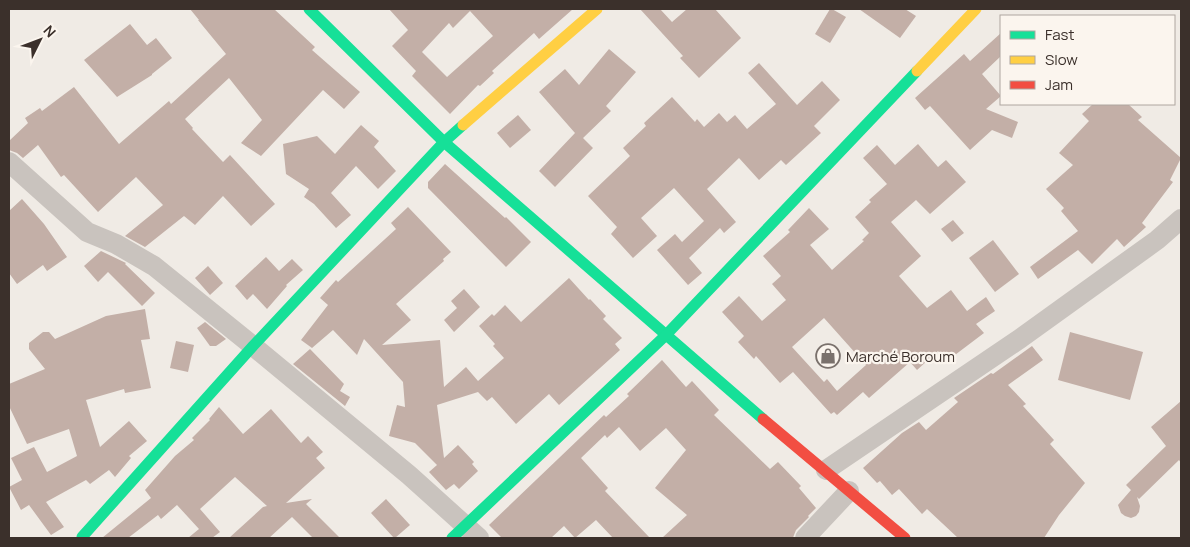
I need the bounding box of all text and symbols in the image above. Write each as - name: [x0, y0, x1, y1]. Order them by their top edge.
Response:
- north arrow: [15, 15, 65, 65]
- legend: [1000, 15, 1175, 105]
- text: N: [40, 21, 60, 41]
- text: Fast: [1045, 24, 1074, 45]
- text: Slow: [1045, 49, 1078, 70]
- text: Jam: [1045, 74, 1073, 95]
- shop icon: Marché Boroum: [815, 343, 841, 369]
- place label: Marché Boroum: [846, 346, 955, 367]

